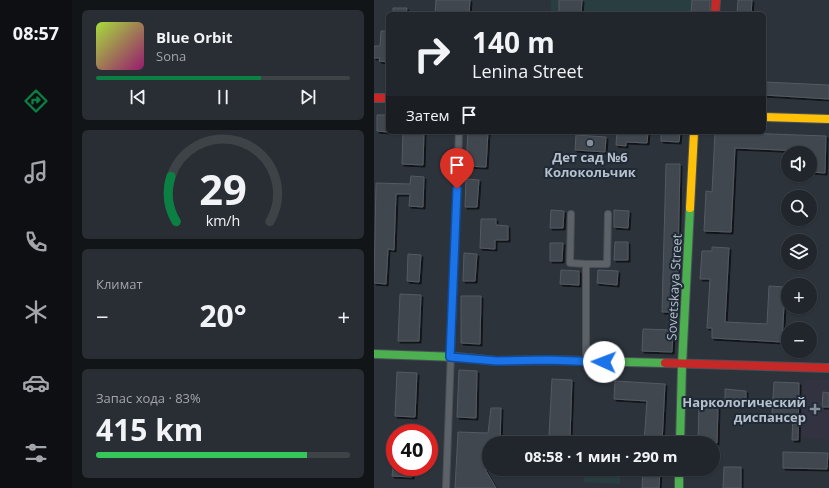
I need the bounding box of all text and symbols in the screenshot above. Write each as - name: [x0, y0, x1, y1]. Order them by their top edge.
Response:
- text: 08:57: [13, 21, 59, 45]
- text: 140 m: [472, 23, 555, 61]
- text: Blue Orbit: [156, 27, 233, 47]
- icon: right: [406, 28, 458, 80]
- text: Sona: [156, 47, 186, 65]
- text: Lenina Street: [472, 59, 583, 83]
- icon: previous: [127, 86, 149, 108]
- icon: pause: [212, 86, 234, 108]
- icon: next: [297, 86, 319, 108]
- icon: directions: [22, 87, 50, 115]
- icon: arrive: [458, 104, 480, 126]
- text: Затем: [406, 105, 450, 125]
- marker: Дет сад №6 Колокольчик: [585, 138, 595, 148]
- map controls: [781, 146, 817, 358]
- button: sound: [781, 146, 817, 182]
- pin: [440, 148, 474, 189]
- place label: Дет сад №6 Колокольчик: [544, 148, 637, 181]
- icon: arrive: [446, 154, 468, 176]
- icon: music: [22, 158, 50, 186]
- text: 29: [199, 161, 247, 217]
- button: search: [781, 190, 817, 226]
- text: km/h: [206, 211, 240, 230]
- icon: phone: [22, 228, 50, 256]
- street label: Sovetskaya Street: [662, 233, 686, 341]
- button: layers: [781, 234, 817, 270]
- text: Климат: [96, 275, 143, 293]
- button: +: [781, 278, 817, 314]
- text: 20°: [199, 295, 247, 336]
- icon: climate: [22, 298, 50, 326]
- text: −: [96, 301, 109, 331]
- text: +: [337, 301, 350, 331]
- button: −: [781, 322, 817, 358]
- position arrow: [583, 341, 625, 383]
- icon: car: [22, 369, 50, 397]
- text: Запас хода · 83%: [96, 389, 201, 407]
- place label: Наркологический диспансер: [682, 393, 806, 426]
- marker: Наркологический диспансер: [809, 403, 821, 415]
- text: 415 km: [96, 409, 203, 450]
- speed limit sign: 40: [386, 424, 438, 476]
- icon: filters: [22, 439, 50, 467]
- text: 08:58 · 1 мин · 290 m: [525, 446, 677, 466]

